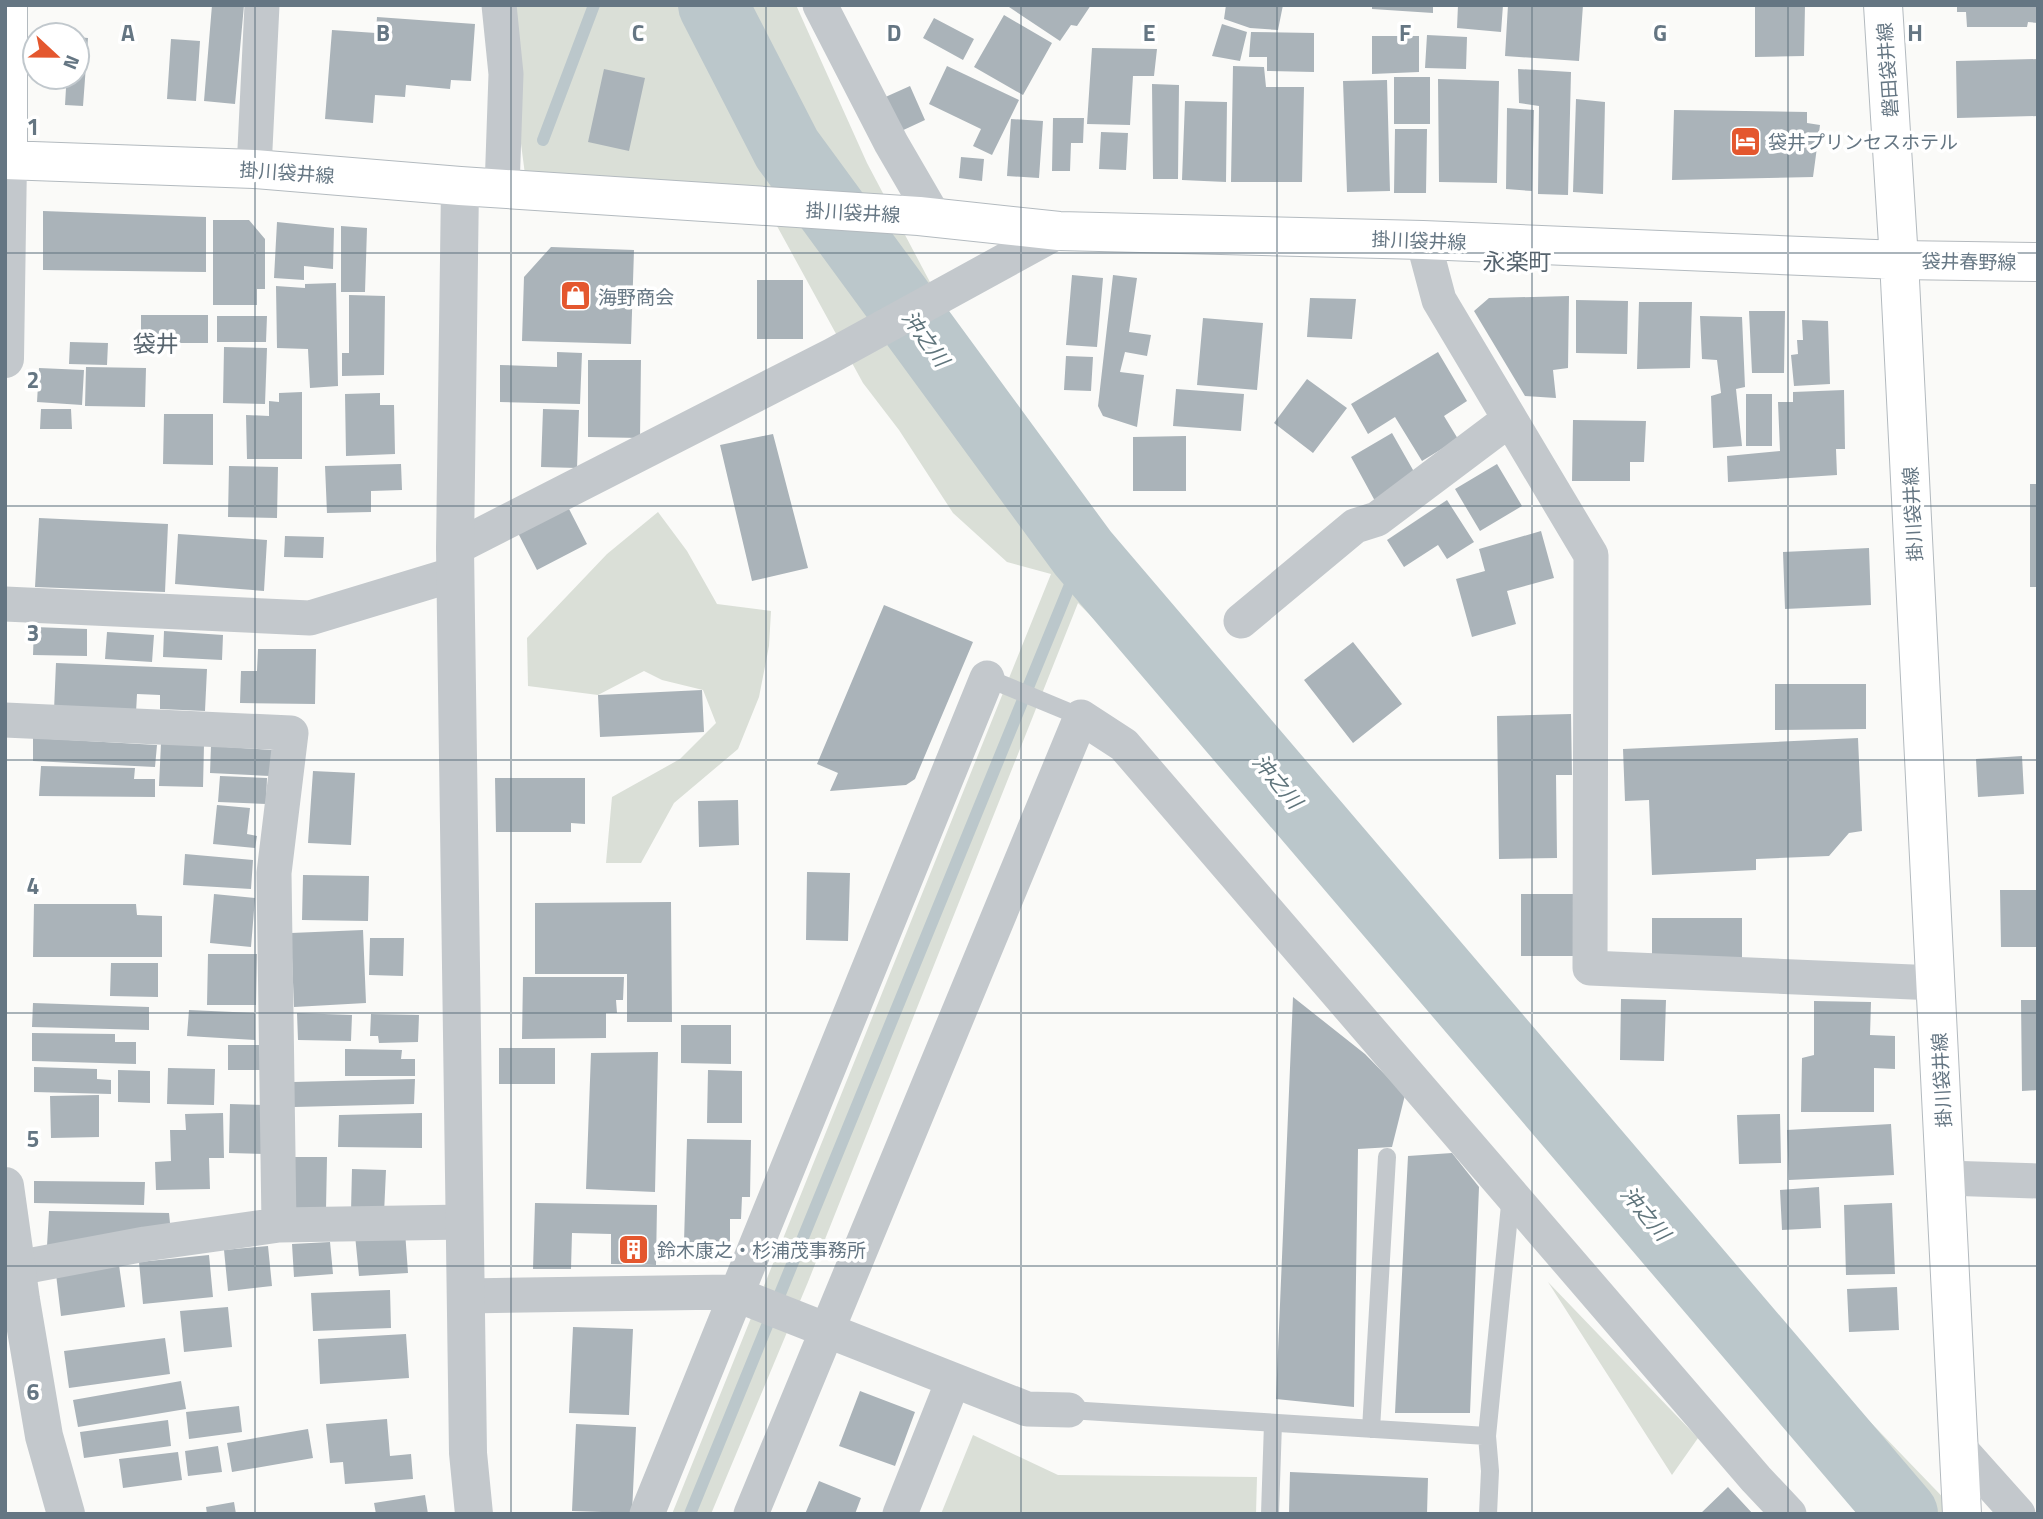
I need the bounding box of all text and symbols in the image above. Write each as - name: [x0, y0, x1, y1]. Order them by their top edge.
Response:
- text: A: [121, 15, 135, 50]
- text: B: [376, 15, 390, 50]
- text: C: [632, 15, 644, 50]
- text: D: [887, 15, 901, 50]
- text: E: [1143, 15, 1155, 50]
- text: F: [1399, 15, 1411, 50]
- text: G: [1653, 15, 1667, 50]
- text: H: [1907, 15, 1923, 50]
- north arrow: [21, 21, 91, 91]
- street label: 磐田袋井線: [1869, 22, 1905, 118]
- text: N: [56, 51, 88, 74]
- text: 1: [27, 109, 39, 144]
- hotel icon: 袋井プリンセスホテル: [1728, 124, 1762, 158]
- place label: 袋井プリンセスホテル: [1768, 127, 1958, 156]
- street label: 掛川袋井線: [239, 154, 335, 190]
- street label: 掛川袋井線: [805, 195, 901, 229]
- street label: 掛川袋井線: [1371, 224, 1467, 256]
- district label: 永楽町: [1483, 244, 1552, 279]
- street label: 袋井春野線: [1921, 246, 2017, 276]
- shop icon: 海野商会: [558, 279, 592, 313]
- place label: 海野商会: [598, 282, 674, 311]
- water label: 沖之川: [895, 303, 959, 375]
- district label: 袋井: [133, 326, 179, 361]
- text: 2: [27, 362, 39, 397]
- street label: 掛川袋井線: [1895, 466, 1929, 562]
- text: 3: [27, 615, 39, 650]
- water label: 沖之川: [1245, 747, 1312, 817]
- text: 4: [27, 868, 39, 903]
- street label: 掛川袋井線: [1924, 1032, 1958, 1128]
- text: 5: [27, 1121, 39, 1156]
- water label: 沖之川: [1613, 1179, 1680, 1249]
- building icon: 鈴木康之・杉浦茂事務所: [617, 1232, 651, 1266]
- place label: 鈴木康之・杉浦茂事務所: [657, 1235, 866, 1264]
- text: 6: [27, 1374, 40, 1409]

